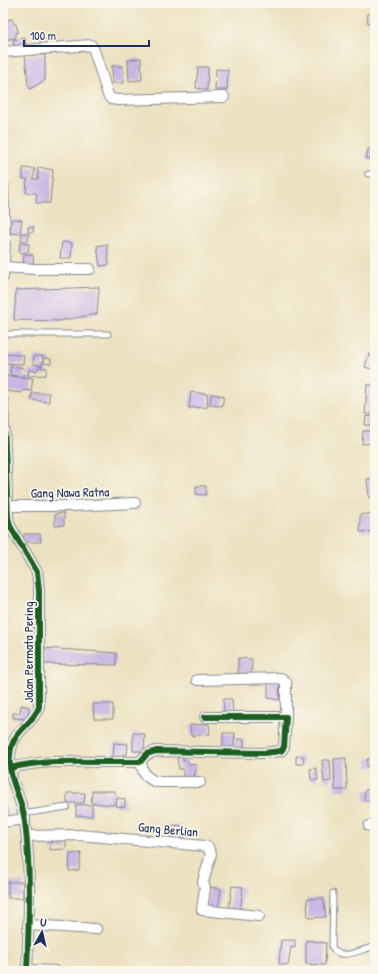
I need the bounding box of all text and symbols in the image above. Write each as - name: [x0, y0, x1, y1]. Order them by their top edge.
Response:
- scale bar: [24, 22, 149, 48]
- text: 100 m: [30, 27, 56, 44]
- street label: Gang Nawa Ratna: [31, 482, 109, 502]
- street label: Jalan Permata Pering: [19, 601, 37, 703]
- street label: Gang Berlian: [137, 817, 199, 841]
- north arrow: [22, 912, 62, 952]
- text: U: [39, 915, 47, 929]

